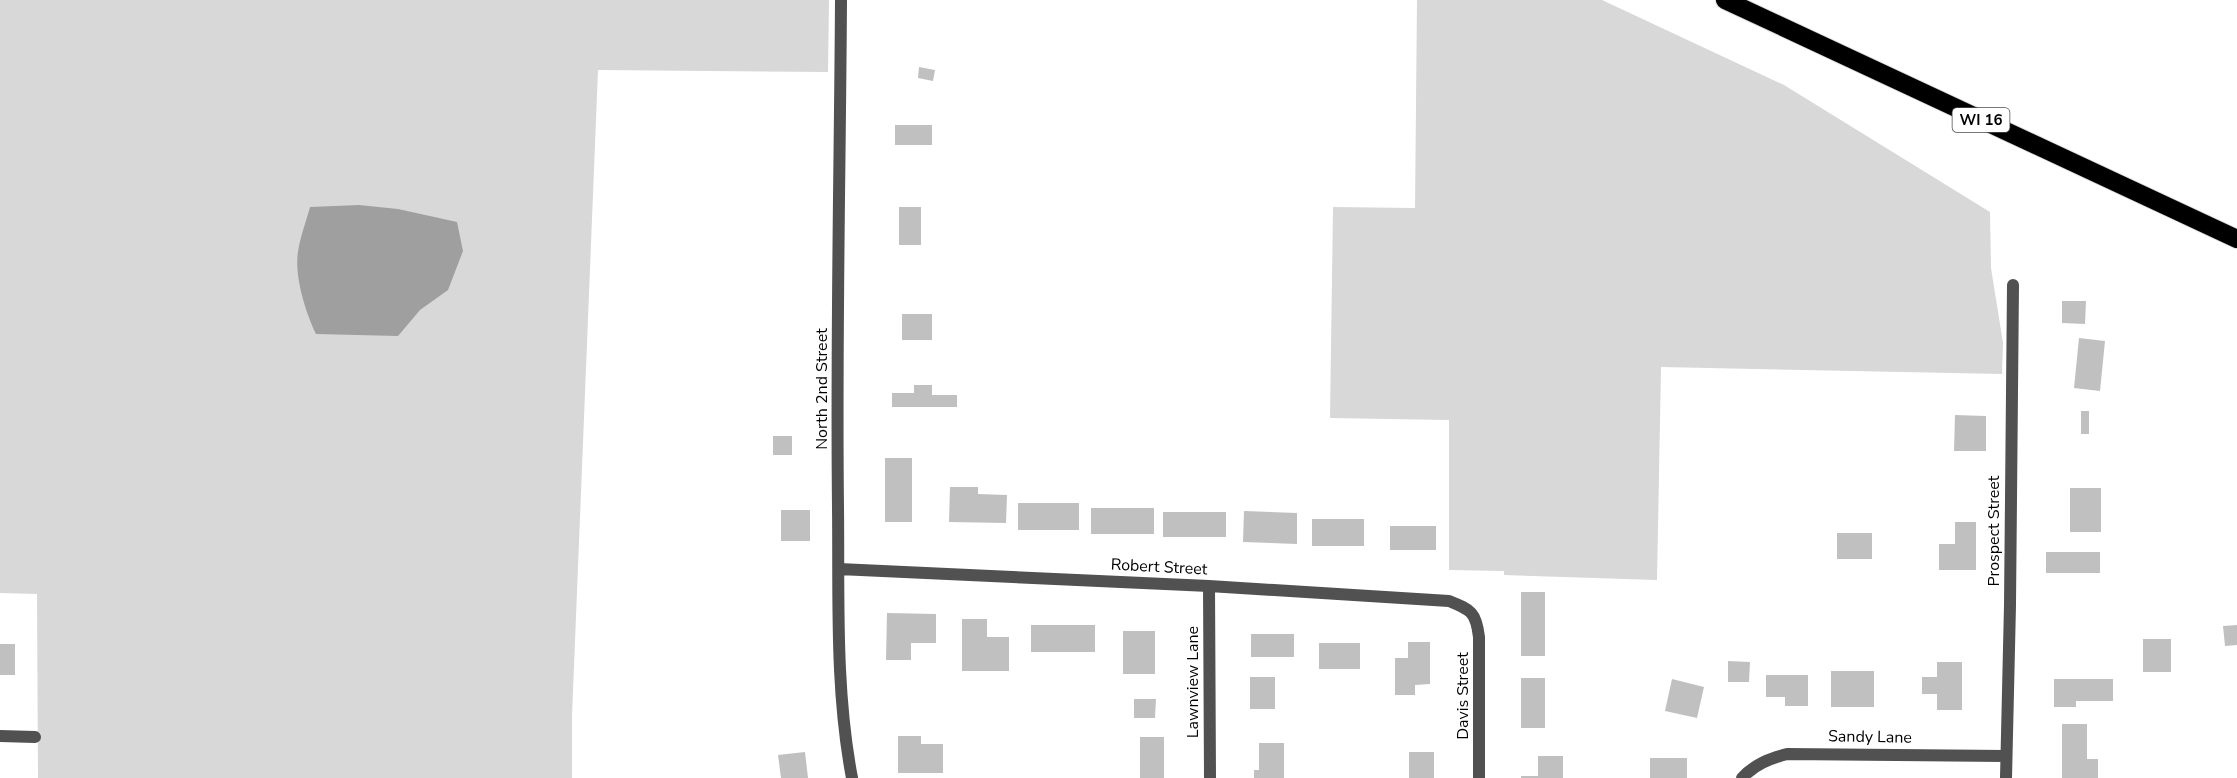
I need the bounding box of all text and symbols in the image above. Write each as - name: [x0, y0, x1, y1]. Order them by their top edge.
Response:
- road number: WI 16: [1952, 108, 2010, 132]
- street label: North 2nd Street: [811, 328, 833, 450]
- street label: Prospect Street: [1983, 475, 2005, 586]
- street label: Robert Street: [1110, 553, 1208, 581]
- street label: Lawnview Lane: [1182, 626, 1204, 738]
- street label: Davis Street: [1452, 652, 1474, 740]
- street label: Sandy Lane: [1828, 725, 1912, 749]

